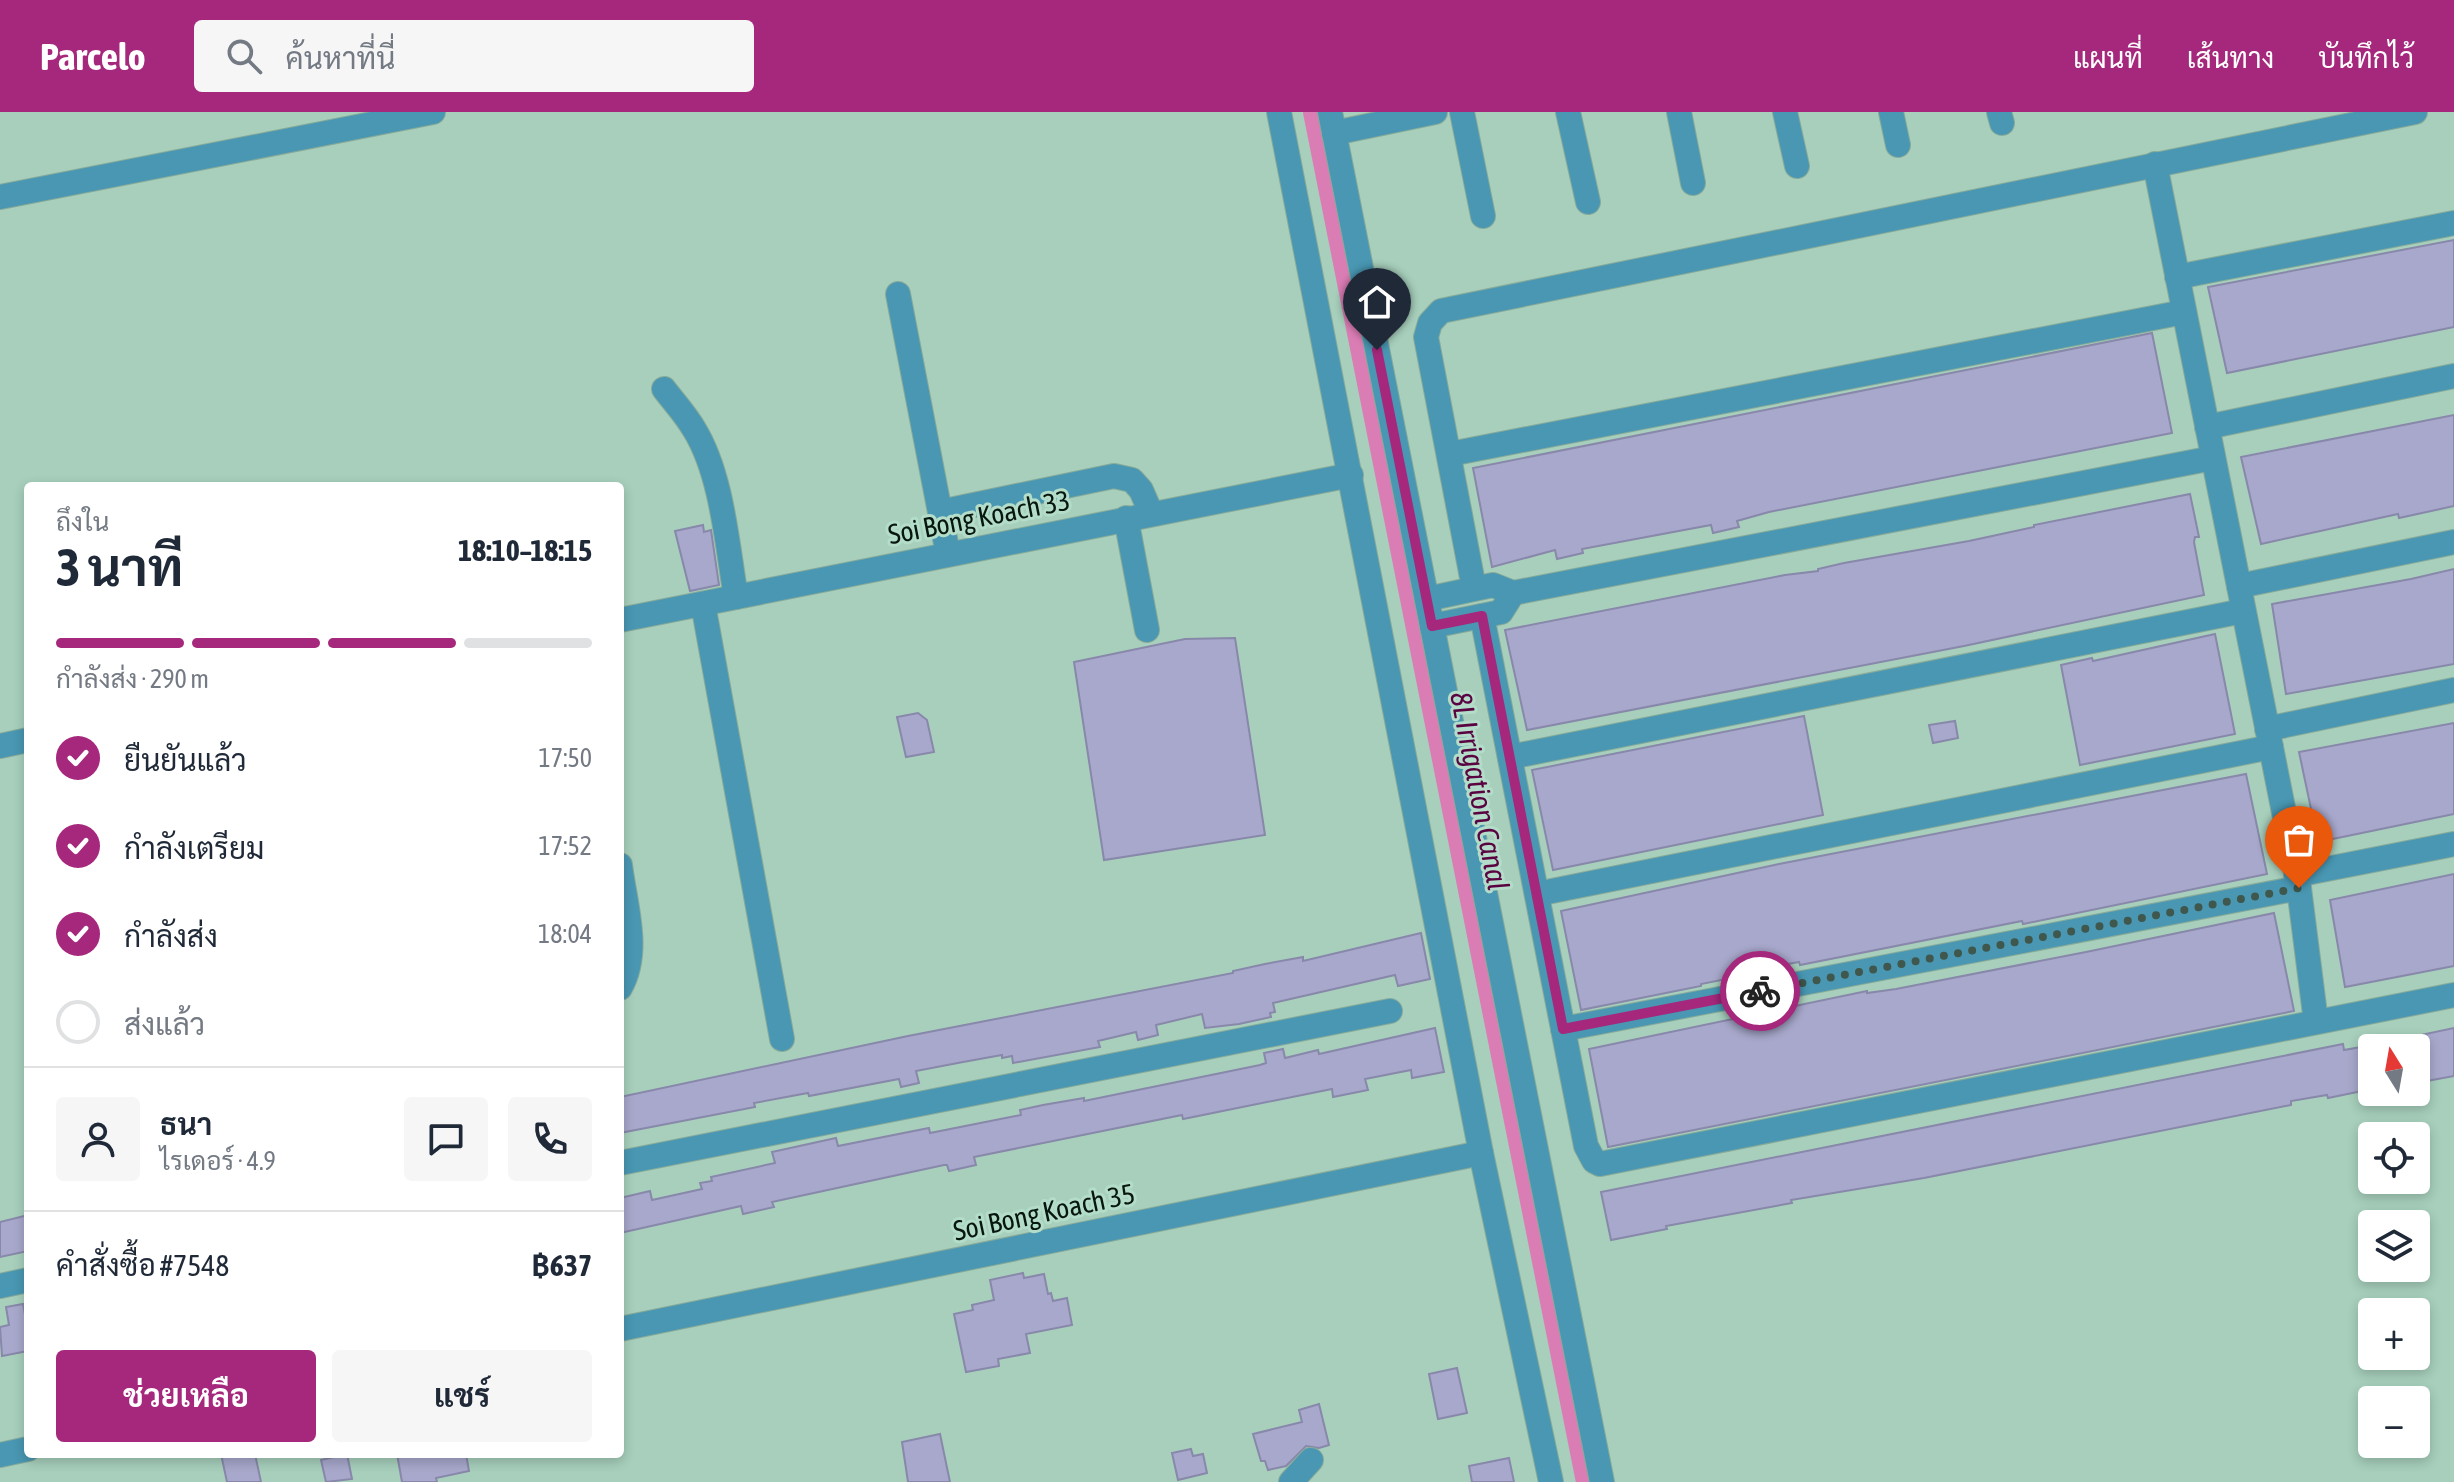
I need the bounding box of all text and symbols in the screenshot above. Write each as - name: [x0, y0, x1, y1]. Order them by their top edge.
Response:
- search box: [194, 20, 754, 92]
- icon: search: [222, 34, 266, 78]
- text: Parcelo: [40, 35, 146, 78]
- text: ค้นหาที่นี่: [286, 41, 395, 75]
- text: แผนที่: [2073, 42, 2143, 74]
- text: เส้นทาง: [2187, 42, 2274, 74]
- text: บันทึกไว้: [2318, 42, 2414, 74]
- pin: [1343, 268, 1411, 350]
- icon: home: [1355, 280, 1399, 324]
- street label: Soi Bong Koach 33: [885, 484, 1073, 550]
- text: ถึงใน: [56, 507, 109, 537]
- text: 18:10–18:15: [458, 533, 592, 567]
- text: 3 นาที: [56, 537, 183, 597]
- text: กำลังส่ง · 290 m: [56, 664, 209, 694]
- water label: 8L Irrigation Canal: [1444, 689, 1516, 893]
- icon: check: [56, 736, 100, 780]
- text: ยืนยันแล้ว: [124, 743, 247, 777]
- text: 17:50: [538, 743, 592, 773]
- pin: [2265, 806, 2333, 888]
- icon: bag: [2277, 818, 2321, 862]
- icon: check: [56, 824, 100, 868]
- text: กำลังเตรียม: [124, 831, 264, 865]
- text: 17:52: [538, 831, 592, 861]
- icon: check: [56, 912, 100, 956]
- text: กำลังส่ง: [124, 919, 218, 953]
- text: 18:04: [538, 919, 592, 949]
- courier: [1720, 951, 1800, 1031]
- icon: bike: [1738, 969, 1782, 1013]
- text: ส่งแล้ว: [124, 1007, 205, 1041]
- north arrow: [2358, 1034, 2430, 1106]
- map controls: [2358, 1034, 2430, 1458]
- button: person: [56, 1097, 140, 1181]
- button: chat: [404, 1097, 488, 1181]
- button: phone: [508, 1097, 592, 1181]
- text: ธนา: [160, 1107, 212, 1141]
- button: locate: [2358, 1122, 2430, 1194]
- text: ไรเดอร์ · 4.9: [160, 1146, 276, 1176]
- street label: Soi Bong Koach 35: [950, 1177, 1138, 1247]
- button: layers: [2358, 1210, 2430, 1282]
- text: คำสั่งซื้อ #7548: [56, 1248, 229, 1282]
- text: ฿637: [532, 1248, 592, 1282]
- button: +: [2358, 1298, 2430, 1370]
- button: ช่วยเหลือ: [56, 1350, 316, 1442]
- button: แชร์: [332, 1350, 592, 1442]
- button: −: [2358, 1386, 2430, 1458]

